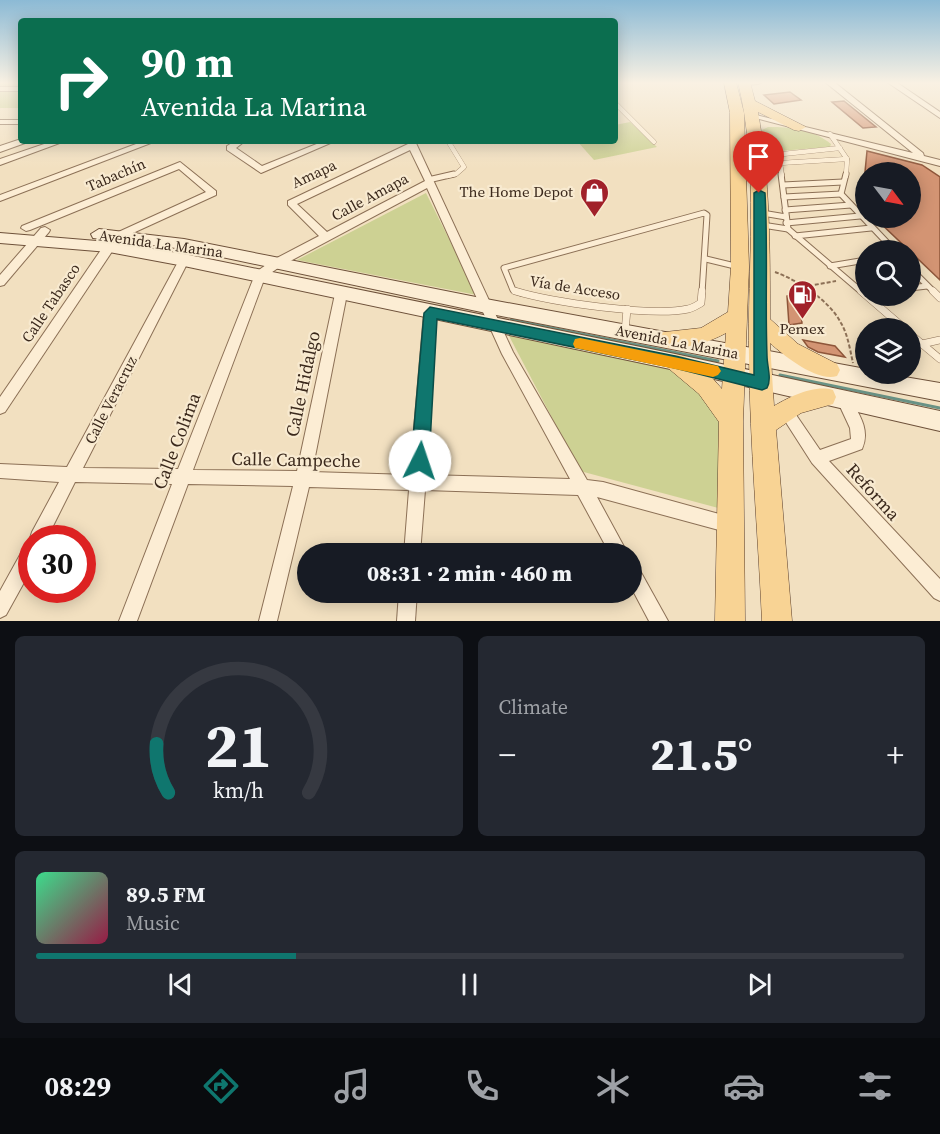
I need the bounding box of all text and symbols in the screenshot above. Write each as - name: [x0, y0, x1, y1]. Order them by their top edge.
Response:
- text: 90 m: [141, 33, 234, 91]
- icon: right: [42, 42, 120, 120]
- text: Avenida La Marina: [141, 88, 367, 125]
- pin: [733, 131, 784, 193]
- icon: arrive: [742, 140, 775, 173]
- street label: Tabachín: [83, 153, 148, 196]
- street label: Amapa: [288, 154, 340, 193]
- north arrow: [855, 162, 921, 228]
- map controls: [855, 162, 921, 384]
- street label: Calle Amapa: [328, 167, 412, 226]
- shop icon: The Home Depot: [578, 176, 610, 218]
- place label: The Home Depot: [460, 181, 573, 202]
- street label: Avenida La Marina: [97, 224, 225, 263]
- button: search: [855, 240, 921, 306]
- street label: Calle Tabasco: [16, 259, 85, 346]
- street label: Vía de Acceso: [528, 270, 622, 305]
- fuel station icon: Pemex: [786, 278, 818, 320]
- place label: Pemex: [779, 318, 825, 339]
- button: layers: [855, 318, 921, 384]
- street label: Avenida La Marina: [614, 319, 741, 364]
- street label: Calle Hidalgo: [279, 329, 326, 439]
- street label: Calle Veracruz: [79, 352, 142, 448]
- street label: Calle Colima: [147, 388, 207, 493]
- position arrow: [388, 429, 452, 493]
- street label: Calle Campeche: [231, 446, 361, 473]
- street label: Reforma: [841, 457, 906, 526]
- speed limit sign: 30: [18, 525, 96, 603]
- text: 08:31 · 2 min · 460 m: [367, 558, 572, 588]
- text: Climate: [499, 693, 568, 721]
- text: 21: [205, 702, 273, 788]
- text: 21.5°: [650, 723, 753, 785]
- text: −: [499, 732, 516, 777]
- text: +: [887, 732, 904, 777]
- text: km/h: [213, 776, 264, 805]
- text: 89.5 FM: [126, 879, 205, 909]
- text: Music: [126, 909, 180, 937]
- icon: previous: [164, 968, 197, 1001]
- icon: pause: [453, 968, 486, 1001]
- icon: next: [743, 968, 776, 1001]
- icon: directions: [200, 1065, 242, 1107]
- icon: music: [331, 1065, 373, 1107]
- icon: phone: [461, 1065, 503, 1107]
- icon: climate: [592, 1065, 634, 1107]
- icon: car: [723, 1065, 765, 1107]
- icon: filters: [854, 1065, 896, 1107]
- text: 08:29: [44, 1068, 111, 1105]

